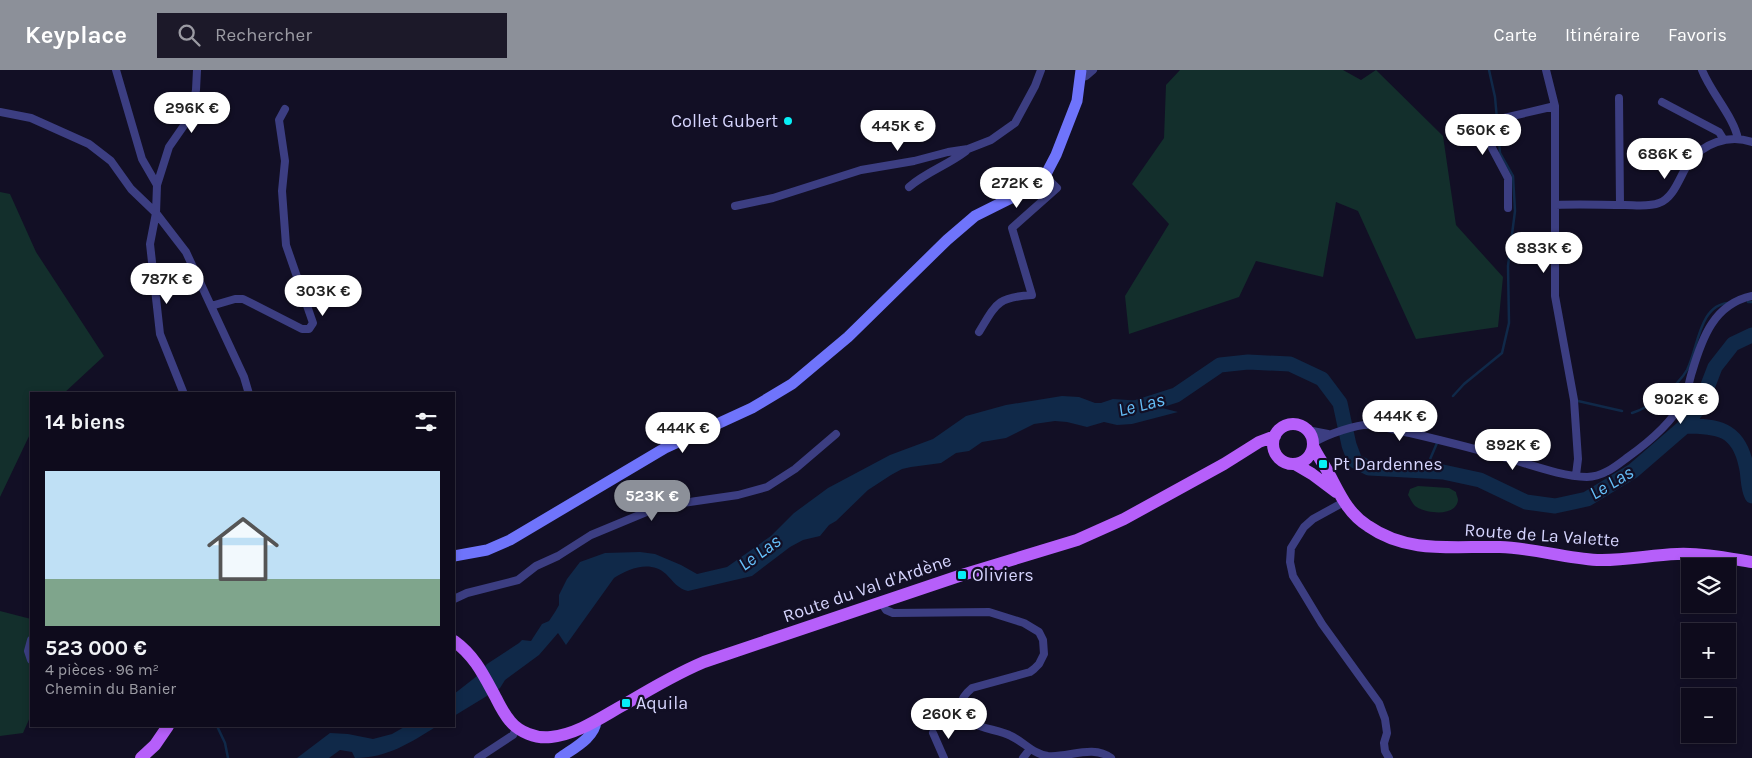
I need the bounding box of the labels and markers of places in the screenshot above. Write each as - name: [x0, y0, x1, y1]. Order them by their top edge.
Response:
- pin: 296K €: [151, 92, 233, 134]
- pin: 445K €: [857, 109, 939, 152]
- place label: Collet Gubert: [671, 110, 778, 132]
- pin: 560K €: [1442, 114, 1524, 156]
- marker: Collet Gubert: [782, 115, 794, 127]
- pin: 686K €: [1624, 138, 1706, 180]
- pin: 272K €: [976, 166, 1058, 209]
- pin: 883K €: [1503, 232, 1585, 274]
- pin: 787K €: [126, 262, 208, 305]
- pin: 303K €: [282, 274, 364, 317]
- pin: 902K €: [1640, 382, 1722, 425]
- pin: 444K €: [1359, 400, 1441, 442]
- pin: 444K €: [642, 412, 724, 454]
- pin: 892K €: [1472, 428, 1554, 471]
- place label: Pt Dardennes: [1333, 453, 1443, 475]
- marker: Pt Dardennes: [1317, 458, 1329, 470]
- pin: 523K €: [611, 480, 693, 522]
- place label: Oliviers: [972, 564, 1034, 586]
- marker: Oliviers: [956, 569, 968, 581]
- place label: Aquila: [636, 692, 688, 714]
- marker: Aquila: [620, 697, 632, 709]
- pin: 260K €: [908, 698, 990, 740]

